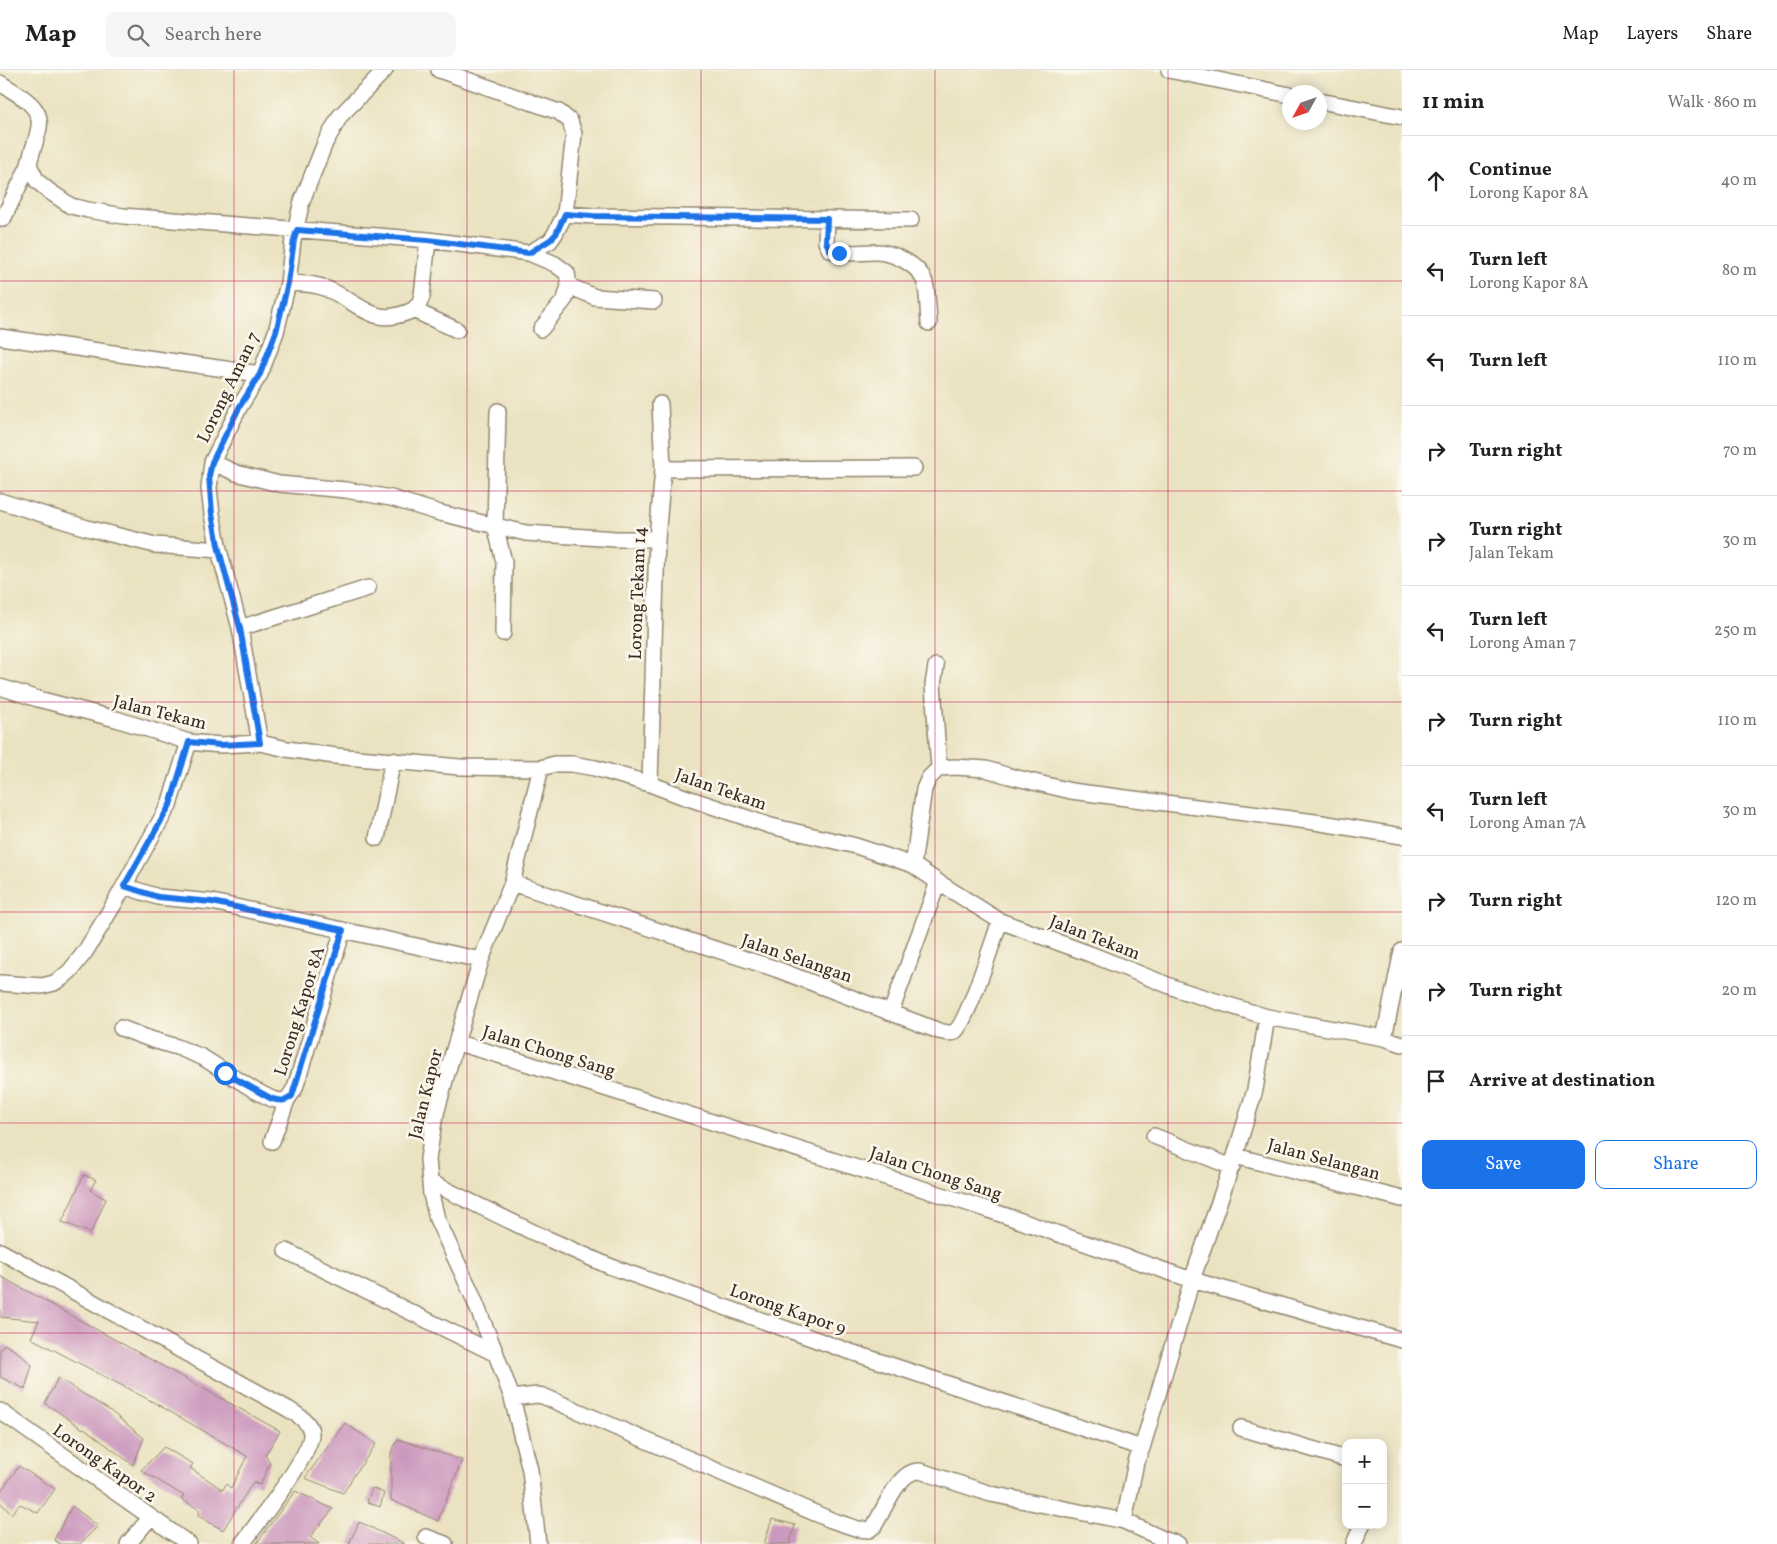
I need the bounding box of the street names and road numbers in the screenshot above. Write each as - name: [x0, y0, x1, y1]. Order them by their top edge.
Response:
- street label: Lorong Aman 7: [192, 328, 267, 448]
- street label: Lorong Tekam 14: [624, 526, 653, 660]
- street label: Jalan Tekam: [110, 690, 209, 737]
- street label: Jalan Tekam: [671, 763, 770, 818]
- street label: Jalan Tekam: [1045, 910, 1144, 967]
- street label: Jalan Selangan: [738, 929, 856, 990]
- street label: Lorong Kapor 8A: [269, 943, 332, 1079]
- street label: Jalan Chong Sang: [479, 1020, 618, 1085]
- street label: Jalan Kapor: [403, 1046, 450, 1142]
- street label: Jalan Selangan: [1264, 1133, 1383, 1188]
- street label: Jalan Chong Sang: [866, 1141, 1005, 1208]
- street label: Lorong Kapor 9: [726, 1279, 849, 1342]
- street label: Lorong Kapor 2: [47, 1419, 161, 1510]

